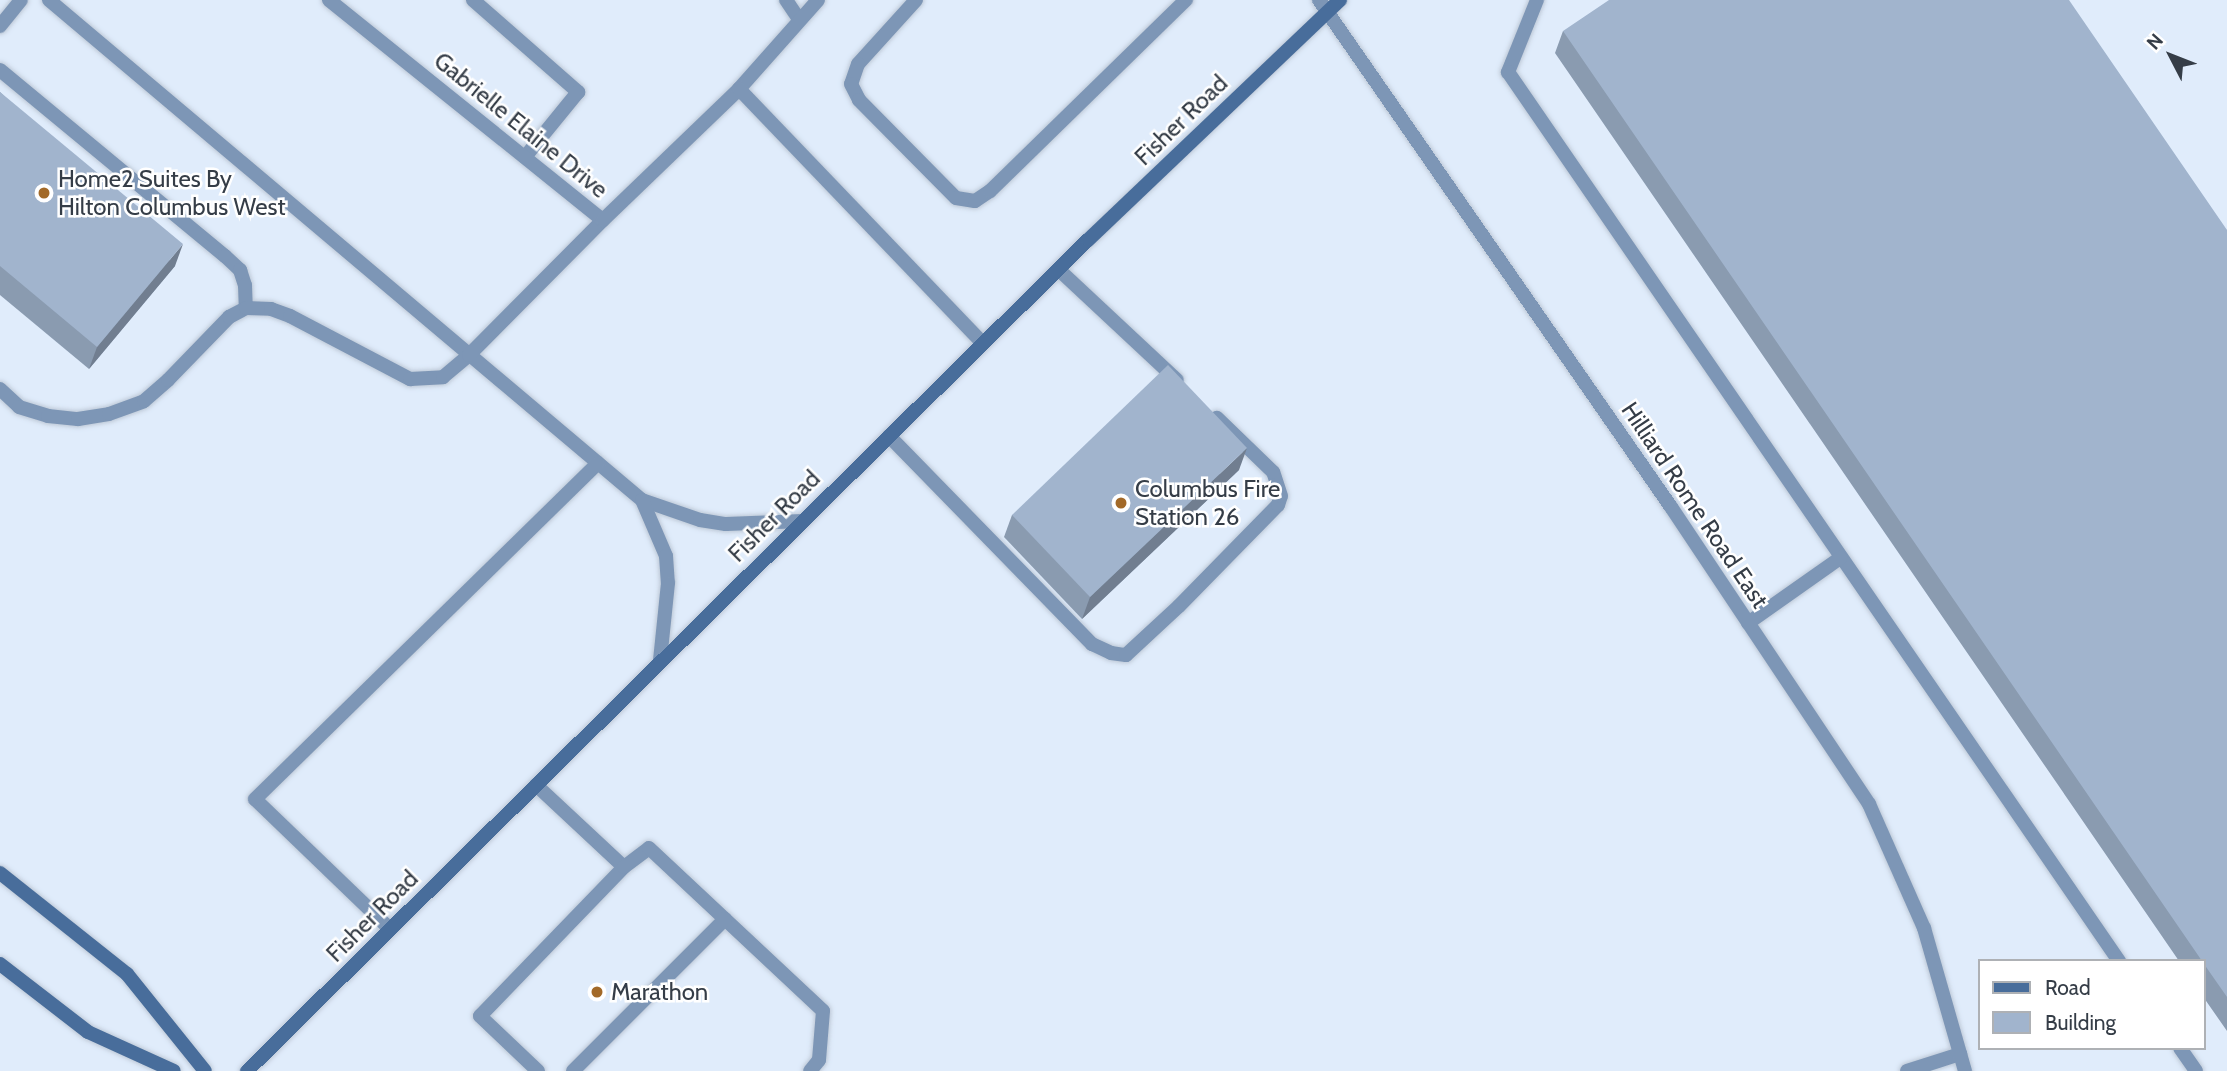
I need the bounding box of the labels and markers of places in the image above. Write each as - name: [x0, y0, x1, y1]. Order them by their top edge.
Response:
- place label: Home2 Suites By Hilton Columbus West: [58, 165, 286, 221]
- marker: Home2 Suites By Hilton Columbus West: [36, 185, 52, 201]
- place label: Columbus Fire Station 26: [1135, 475, 1280, 531]
- marker: Columbus Fire Station 26: [1113, 495, 1129, 511]
- place label: Marathon: [611, 978, 708, 1006]
- marker: Marathon: [589, 984, 605, 1000]

